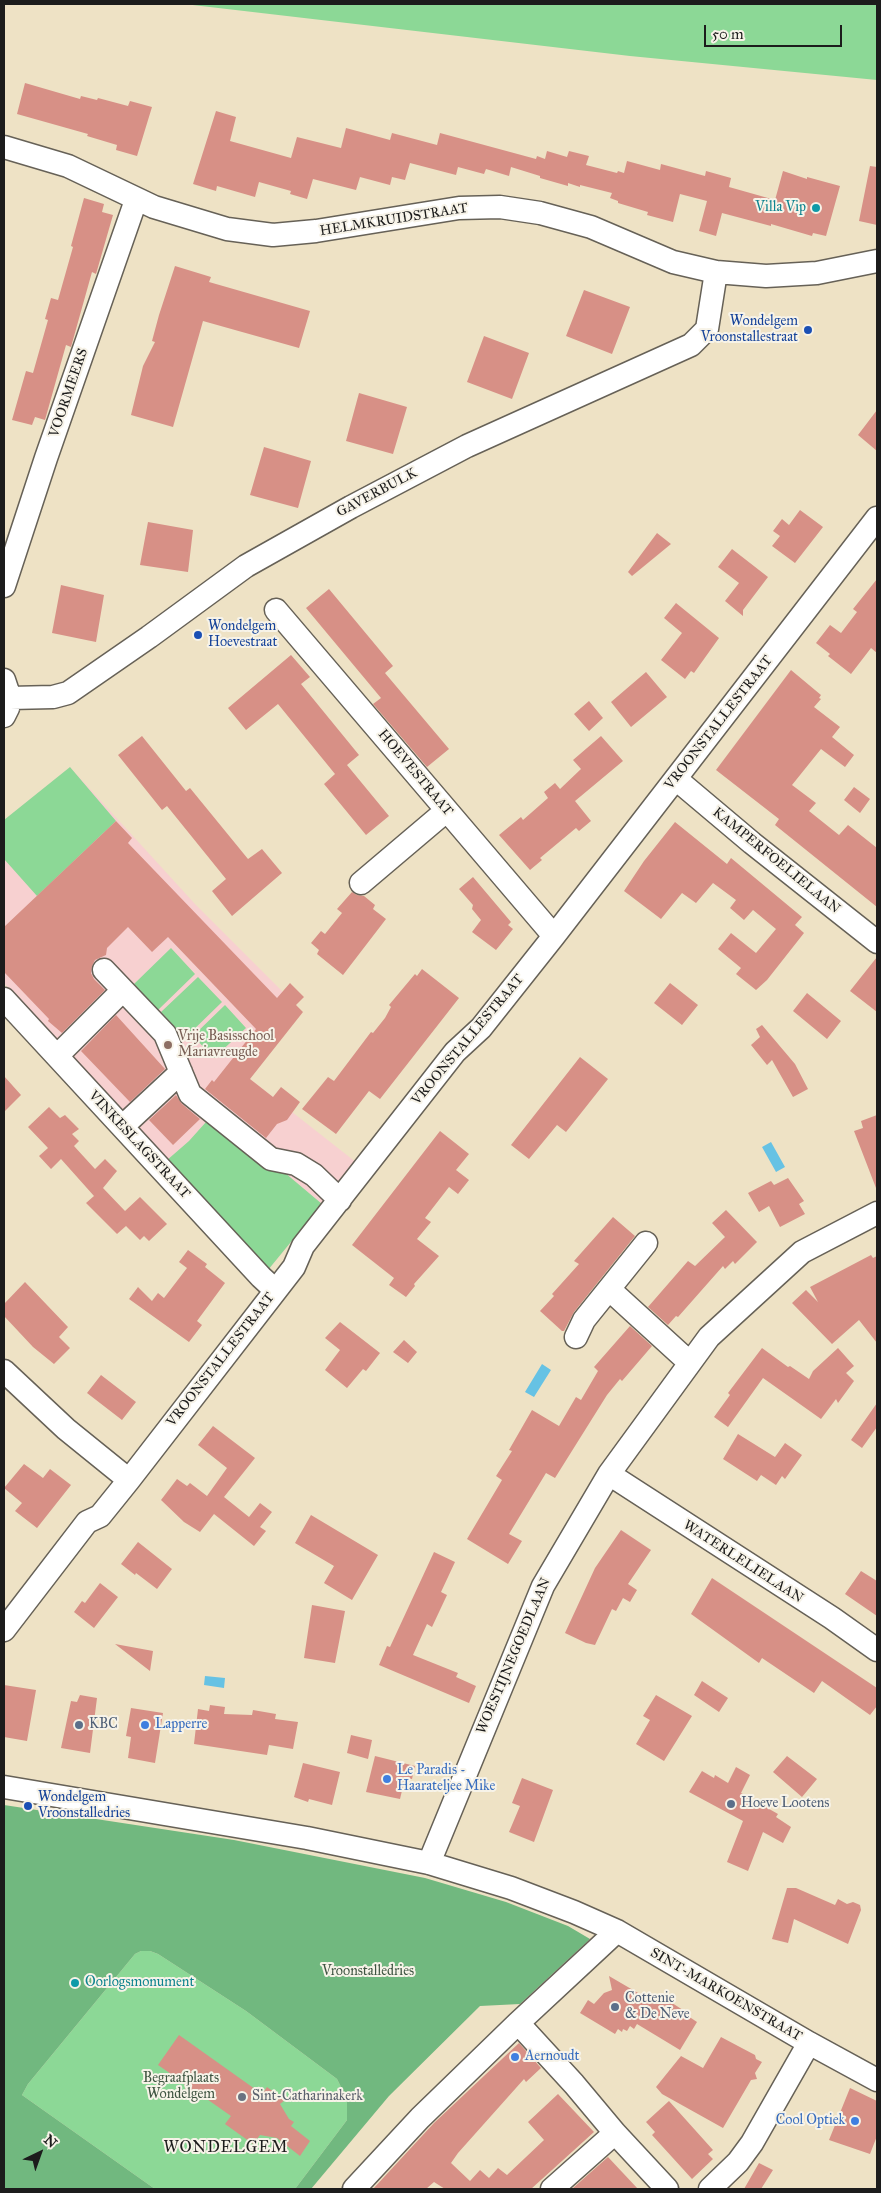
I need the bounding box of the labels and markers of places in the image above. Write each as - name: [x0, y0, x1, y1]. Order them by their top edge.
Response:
- place label: Villa Vip: [755, 200, 806, 216]
- marker: Villa Vip: [810, 202, 822, 214]
- place label: Wondelgem Vroonstallestraat: [701, 314, 798, 347]
- marker: Wondelgem Vroonstallestraat: [802, 324, 814, 336]
- place label: Wondelgem Hoevestraat: [208, 619, 277, 652]
- marker: Wondelgem Hoevestraat: [192, 629, 204, 641]
- place label: Vrije Basisschool Mariavreugde: [178, 1029, 274, 1062]
- marker: Vrije Basisschool Mariavreugde: [162, 1039, 174, 1051]
- place label: KBC: [89, 1717, 118, 1733]
- place label: Lapperre: [155, 1717, 207, 1733]
- marker: KBC: [73, 1719, 85, 1731]
- marker: Lapperre: [139, 1719, 151, 1731]
- place label: Le Paradis - Haarateljee Mike: [397, 1763, 495, 1795]
- marker: Le Paradis - Haarateljee Mike: [381, 1773, 393, 1785]
- place label: Wondelgem Vroonstalledries: [38, 1790, 130, 1822]
- place label: Hoeve Lootens: [741, 1796, 829, 1812]
- marker: Hoeve Lootens: [725, 1798, 737, 1810]
- marker: Wondelgem Vroonstalledries: [22, 1800, 34, 1812]
- place label: Oorlogsmonument: [85, 1975, 194, 1991]
- marker: Oorlogsmonument: [69, 1977, 81, 1989]
- place label: Cottenie & De Neve: [625, 1991, 690, 2024]
- marker: Cottenie & De Neve: [609, 2001, 621, 2013]
- place label: Aernoudt: [525, 2049, 580, 2065]
- marker: Aernoudt: [509, 2051, 521, 2063]
- place label: Sint-Catharinakerk: [252, 2089, 363, 2105]
- marker: Sint-Catharinakerk: [236, 2091, 248, 2103]
- place label: Cool Optiek: [776, 2113, 845, 2129]
- marker: Cool Optiek: [849, 2115, 861, 2127]

